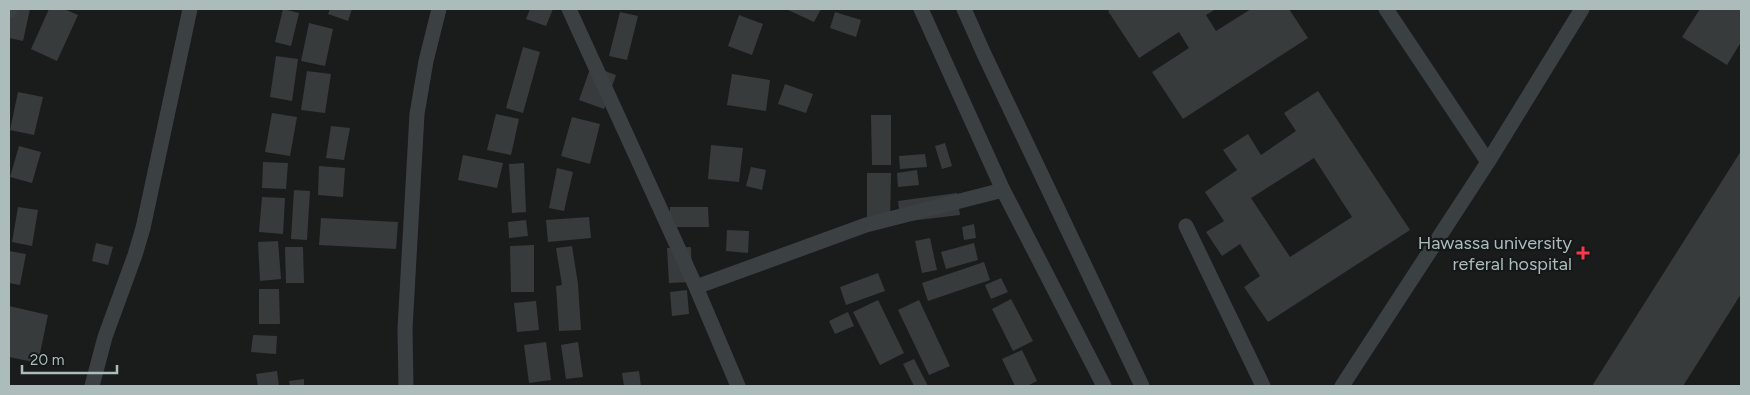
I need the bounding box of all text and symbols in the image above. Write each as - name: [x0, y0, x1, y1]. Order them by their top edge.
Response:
- place label: Hawassa university referal hospital: [1418, 232, 1573, 275]
- marker: Hawassa university referal hospital: [1576, 246, 1590, 260]
- scale bar: [22, 342, 118, 374]
- text: 20 m: [30, 351, 64, 369]

